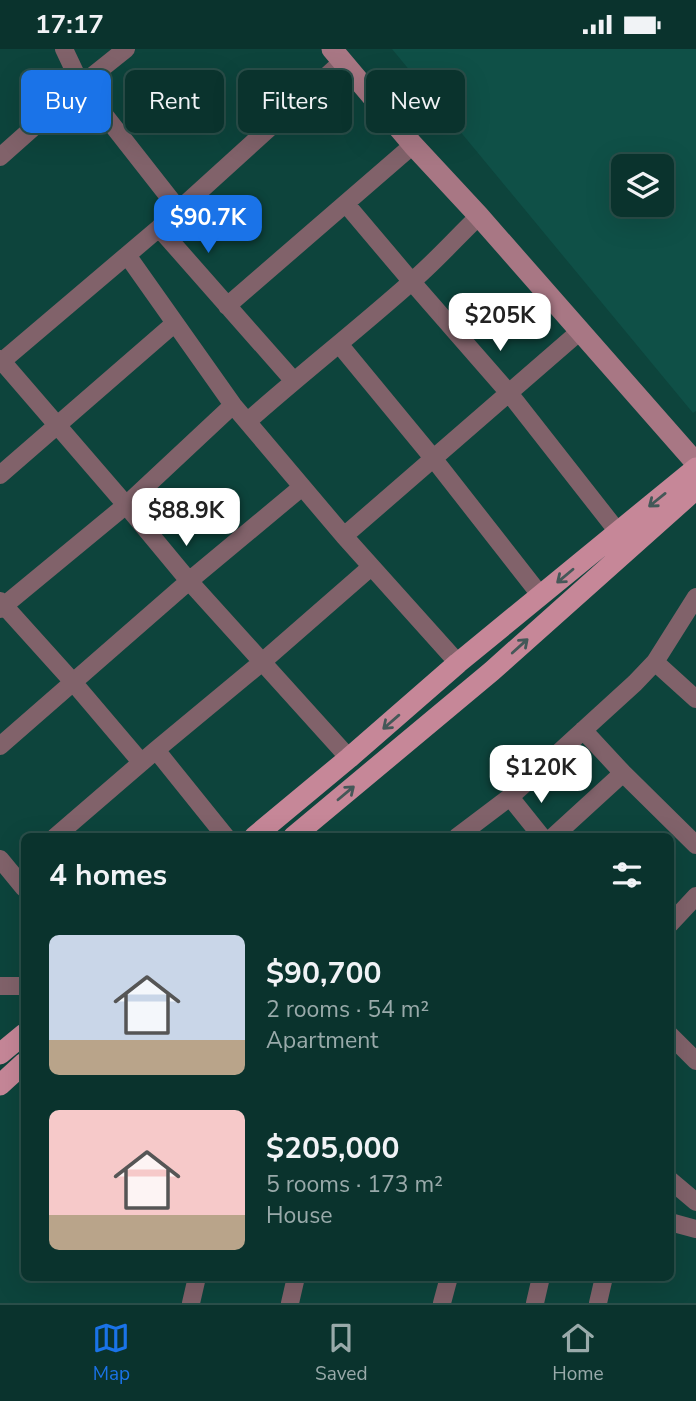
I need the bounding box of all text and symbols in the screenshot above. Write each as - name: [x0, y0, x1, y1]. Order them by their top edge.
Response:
- text: 17:17: [35, 7, 104, 42]
- chip: Buy: [21, 70, 111, 133]
- chip: Rent: [125, 70, 224, 133]
- chip: Filters: [238, 70, 352, 133]
- chip: New: [366, 70, 465, 133]
- map controls: [611, 154, 674, 217]
- button: layers: [611, 154, 674, 217]
- pin: $90.7K: [151, 195, 265, 255]
- text: $90.7K: [170, 202, 246, 233]
- pin: $205K: [451, 293, 549, 353]
- text: $205K: [465, 300, 535, 331]
- pin: $88.9K: [129, 489, 243, 548]
- one-way arrow: [648, 492, 666, 508]
- text: $88.9K: [148, 495, 224, 526]
- one-way arrow: [557, 568, 575, 584]
- one-way arrow: [511, 638, 528, 655]
- one-way arrow: [382, 714, 400, 730]
- pin: $120K: [492, 745, 590, 805]
- text: $120K: [506, 752, 576, 783]
- one-way arrow: [336, 785, 354, 801]
- text: 4 homes: [49, 855, 167, 896]
- icon: filters: [608, 856, 646, 894]
- text: $90,700: [266, 953, 381, 994]
- icon: home: [105, 963, 189, 1047]
- text: 2 rooms · 54 m²: [266, 994, 429, 1025]
- text: Apartment: [266, 1025, 378, 1056]
- text: $205,000: [266, 1128, 399, 1169]
- icon: home: [105, 1138, 189, 1222]
- text: 5 rooms · 173 m²: [266, 1169, 443, 1200]
- text: House: [266, 1200, 333, 1231]
- tab: Map: [92, 1319, 130, 1387]
- tab: Saved: [315, 1319, 368, 1387]
- tab: Home: [552, 1319, 604, 1387]

